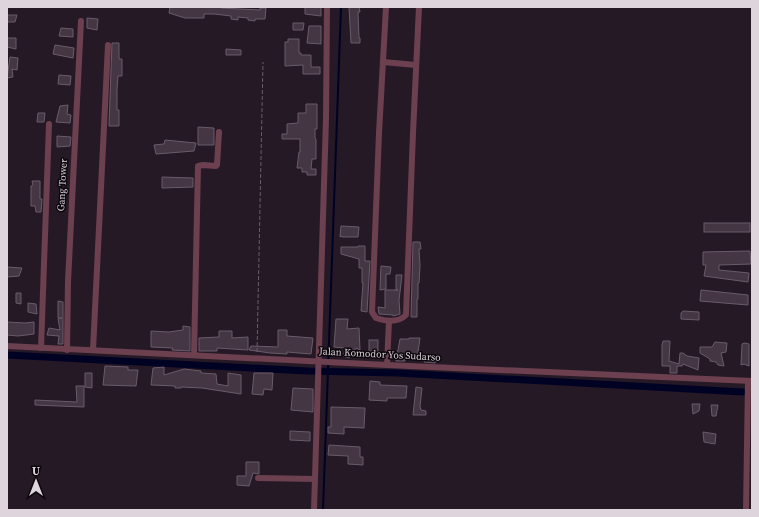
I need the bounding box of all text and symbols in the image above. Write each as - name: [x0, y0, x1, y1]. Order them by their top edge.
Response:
- street label: Gang Tower: [54, 158, 70, 212]
- street label: Jalan Komodor Yos Sudarso: [318, 344, 442, 364]
- north arrow: [16, 461, 56, 501]
- text: U: [32, 464, 40, 479]

